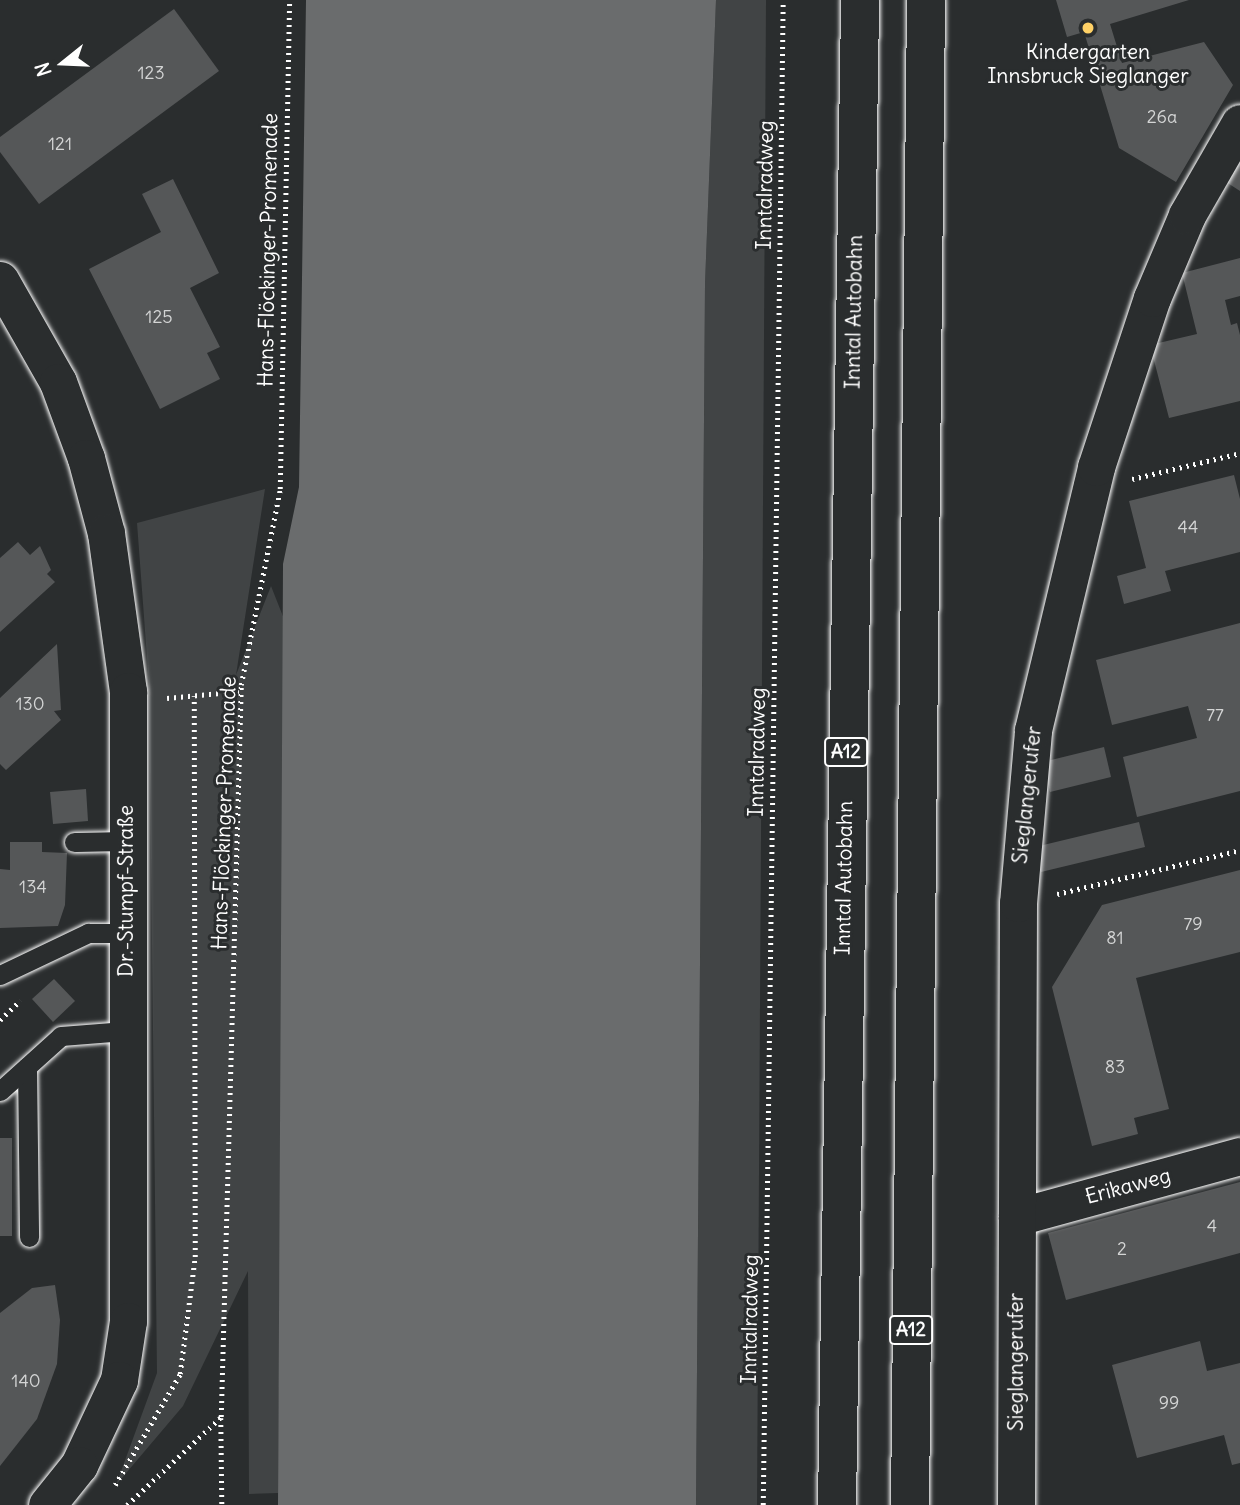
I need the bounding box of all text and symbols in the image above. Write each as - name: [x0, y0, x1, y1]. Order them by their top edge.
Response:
- marker: Kindergarten Innsbruck Sieglanger: [1080, 20, 1096, 36]
- north arrow: [28, 28, 98, 98]
- place label: Kindergarten Innsbruck Sieglanger: [987, 39, 1189, 89]
- text: N: [30, 60, 56, 79]
- house number: 123: [137, 62, 165, 84]
- house number: 26a: [1147, 106, 1177, 128]
- street label: Hans-Flöckinger-Promenade: [253, 113, 283, 387]
- street label: Inntalradweg: [751, 120, 779, 250]
- house number: 121: [48, 133, 72, 155]
- street label: Inntal Autobahn: [840, 235, 868, 389]
- house number: 125: [145, 306, 173, 328]
- house number: 44: [1178, 516, 1198, 538]
- street label: Hans-Flöckinger-Promenade: [207, 676, 241, 950]
- street label: Inntalradweg: [743, 687, 771, 817]
- house number: 130: [15, 693, 45, 715]
- house number: 77: [1206, 704, 1224, 726]
- street label: Sieglangerufer: [1007, 725, 1047, 865]
- road number: A12: [823, 736, 869, 768]
- street label: Inntal Autobahn: [830, 801, 858, 955]
- street label: Dr.-Stumpf-Straße: [113, 805, 139, 977]
- house number: 134: [19, 876, 47, 898]
- house number: 79: [1183, 913, 1203, 935]
- house number: 81: [1106, 927, 1124, 949]
- house number: 83: [1105, 1056, 1125, 1078]
- street label: Erikaweg: [1082, 1162, 1174, 1210]
- house number: 4: [1207, 1215, 1217, 1237]
- house number: 2: [1117, 1238, 1127, 1260]
- street label: Inntalradweg: [736, 1254, 764, 1384]
- street label: Sieglangerufer: [1003, 1293, 1029, 1431]
- road number: A12: [888, 1314, 934, 1346]
- house number: 140: [11, 1370, 41, 1392]
- house number: 99: [1159, 1392, 1179, 1414]

